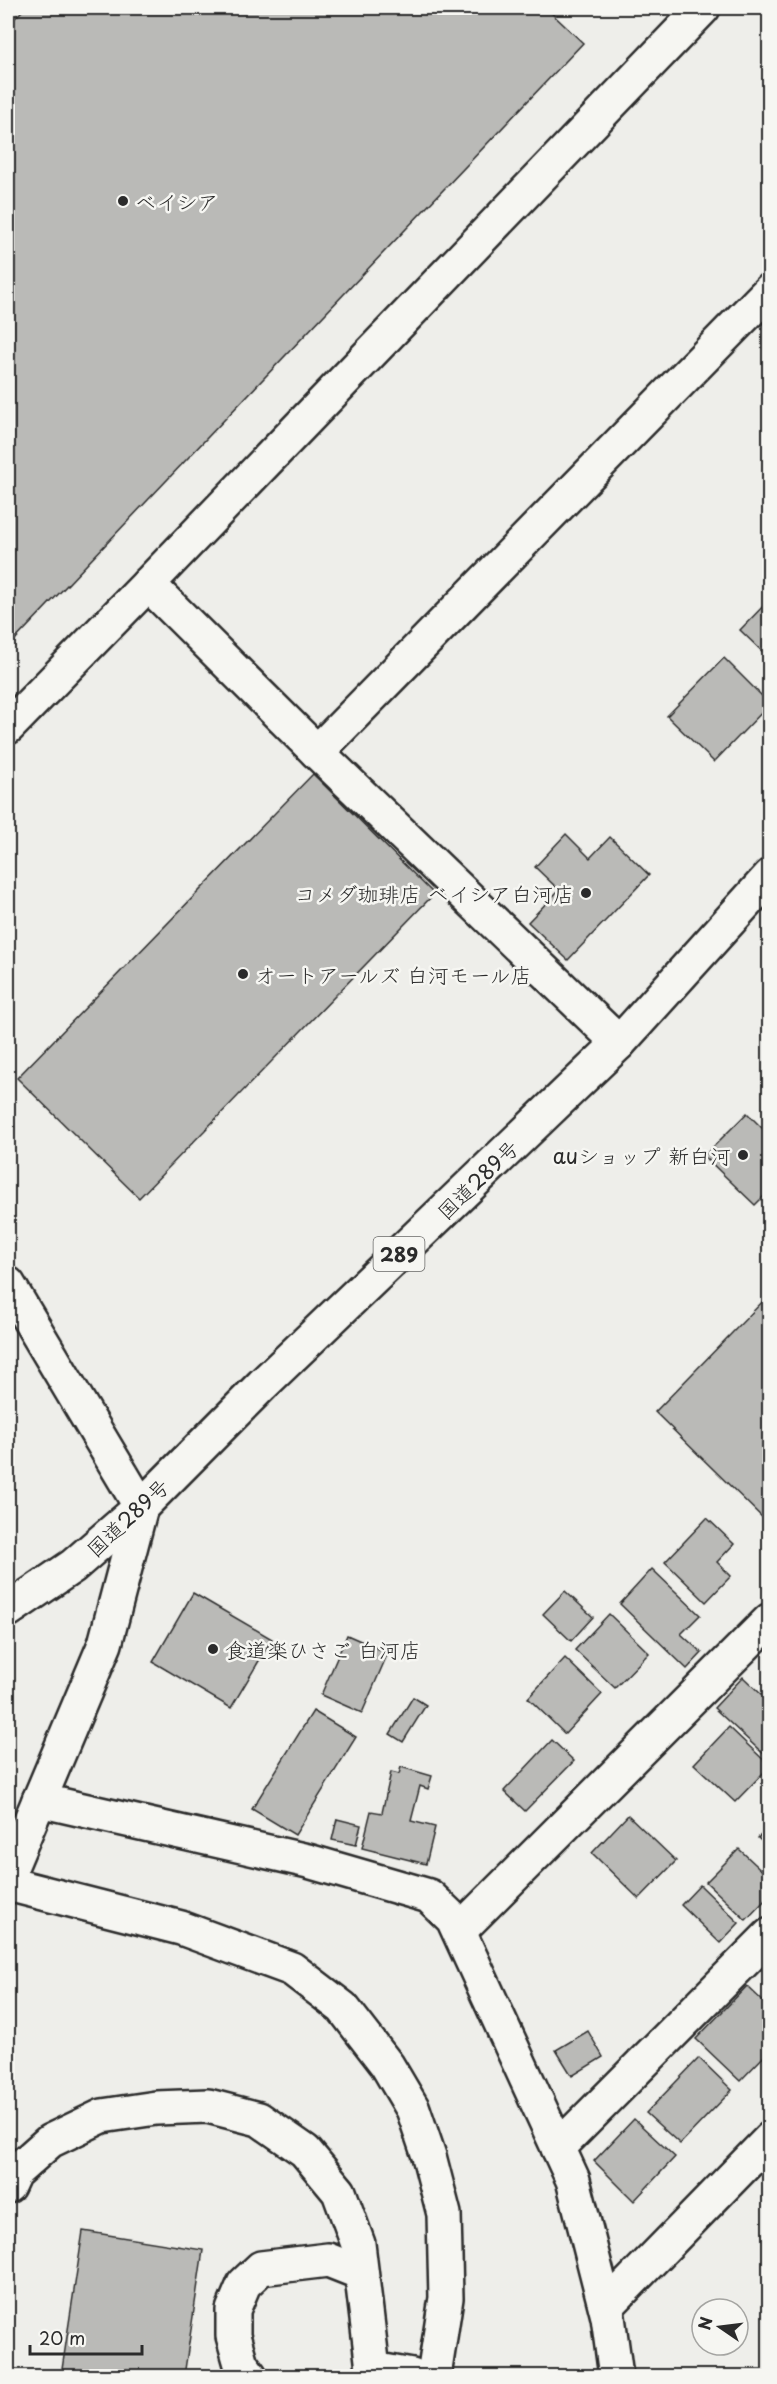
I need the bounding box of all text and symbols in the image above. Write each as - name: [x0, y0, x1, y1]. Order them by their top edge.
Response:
- place label: ベイシア: [135, 185, 219, 217]
- marker: ベイシア: [116, 194, 130, 208]
- place label: コメダ珈琲店 ベイシア白河店: [295, 877, 574, 909]
- marker: コメダ珈琲店 ベイシア白河店: [579, 886, 593, 900]
- place label: オートアールズ 白河モール店: [255, 958, 531, 990]
- marker: オートアールズ 白河モール店: [236, 967, 250, 981]
- street label: 国道289号: [429, 1132, 525, 1226]
- place label: auショップ 新白河: [553, 1139, 731, 1171]
- marker: auショップ 新白河: [736, 1148, 750, 1162]
- road number: 289: [374, 1237, 424, 1271]
- street label: 国道289号: [78, 1470, 176, 1564]
- place label: 食道楽ひさご 白河店: [225, 1633, 421, 1665]
- marker: 食道楽ひさご 白河店: [206, 1642, 220, 1656]
- north arrow: [690, 2297, 750, 2357]
- text: N: [691, 2314, 718, 2332]
- scale bar: [30, 2318, 142, 2356]
- text: 20 m: [39, 2324, 85, 2351]

